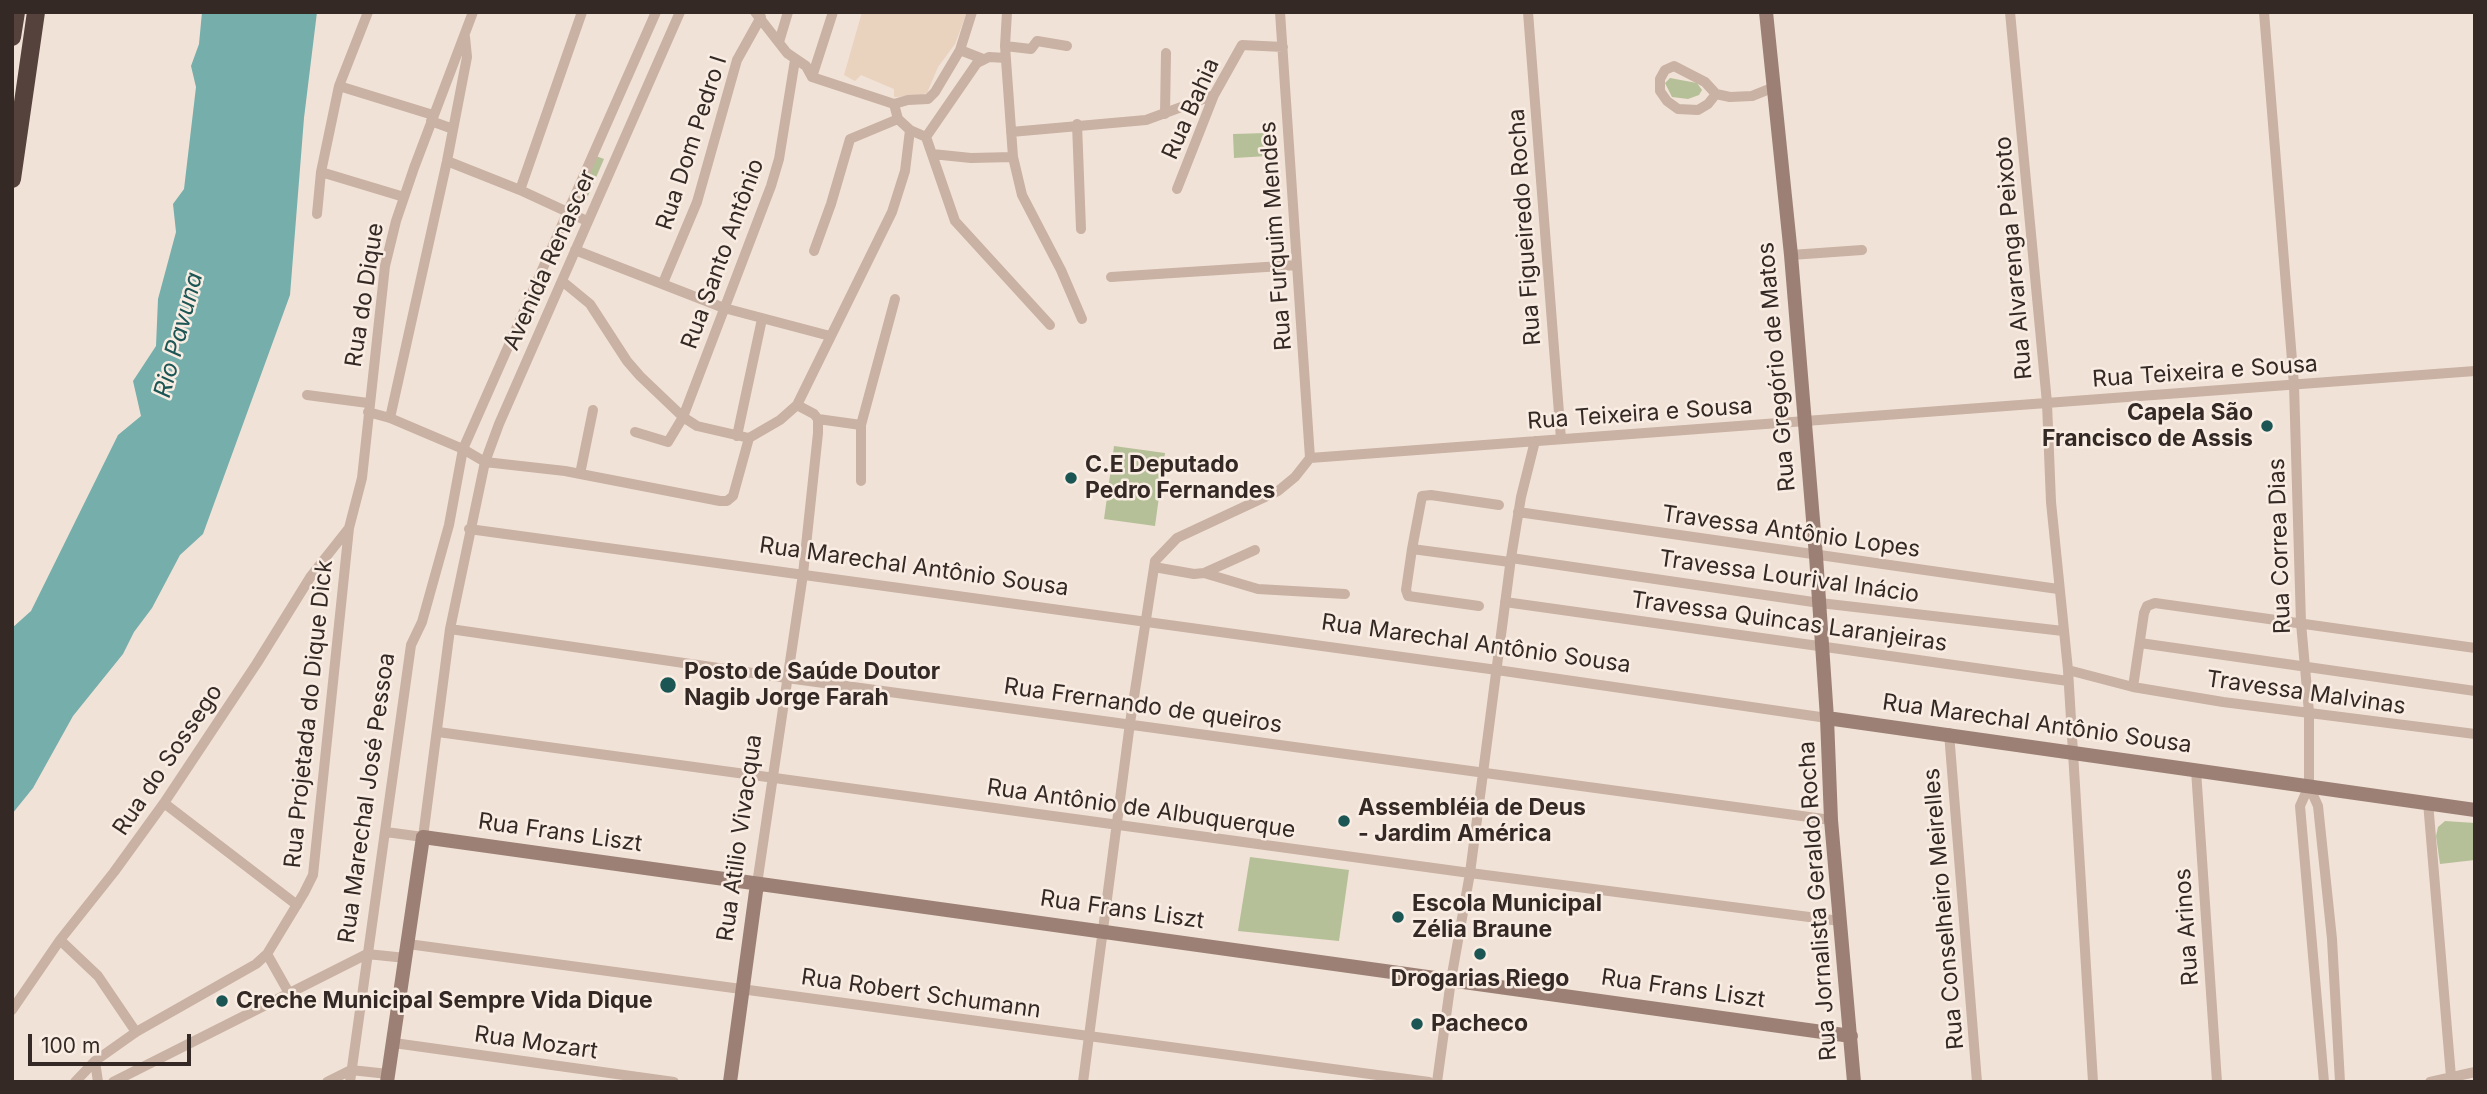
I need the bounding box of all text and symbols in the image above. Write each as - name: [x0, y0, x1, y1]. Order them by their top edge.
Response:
- street label: Rua Dom Pedro I: [651, 52, 733, 234]
- street label: Rua Bahia: [1156, 54, 1226, 164]
- street label: Rua Figueiredo Rocha: [1503, 108, 1547, 346]
- street label: Rua Furquim Mendes: [1254, 120, 1298, 352]
- street label: Rua Alvarenga Peixoto: [1990, 135, 2038, 381]
- street label: Rua Santo Antônio: [676, 155, 770, 353]
- street label: Avenida Renascer: [498, 166, 602, 354]
- street label: Rua do Dique: [340, 221, 390, 369]
- street label: Rua Gregório de Matos: [1752, 241, 1802, 493]
- water label: Rio Pavuna: [148, 269, 210, 401]
- street label: Rua Teixeira e Sousa: [2091, 350, 2319, 394]
- street label: Rua Teixeira e Sousa: [1526, 392, 1754, 436]
- place label: Capela São Francisco de Assis: [2042, 399, 2253, 453]
- marker: Capela São Francisco de Assis: [2259, 418, 2275, 434]
- place label: C.E Deputado Pedro Fernandes: [1085, 451, 1275, 505]
- street label: Rua Correa Dias: [2263, 458, 2297, 634]
- marker: C.E Deputado Pedro Fernandes: [1063, 470, 1079, 486]
- street label: Travessa Antônio Lopes: [1660, 500, 1922, 564]
- street label: Rua Marechal Antônio Sousa: [758, 532, 1070, 602]
- street label: Travessa Lourival Inácio: [1657, 545, 1921, 609]
- street label: Rua Projetada do Dique Dick: [279, 559, 339, 869]
- street label: Travessa Quincas Laranjeiras: [1629, 586, 1949, 658]
- street label: Rua Marechal Antônio Sousa: [1320, 609, 1632, 679]
- street label: Rua Marechal José Pessoa: [333, 651, 401, 945]
- place label: Posto de Saúde Doutor Nagib Jorge Farah: [684, 658, 940, 712]
- street label: Travessa Malvinas: [2205, 665, 2407, 721]
- street label: Rua Frernando de queiros: [1002, 673, 1284, 739]
- marker: Posto de Saúde Doutor Nagib Jorge Farah: [658, 675, 678, 695]
- street label: Rua do Sossego: [107, 679, 229, 841]
- street label: Rua Marechal Antônio Sousa: [1881, 689, 2193, 759]
- street label: Rua Atilio Vivacqua: [712, 733, 768, 943]
- street label: Rua Jornalista Geraldo Rocha: [1793, 740, 1843, 1062]
- street label: Rua Conselheiro Meirelles: [1918, 767, 1970, 1051]
- street label: Rua Antônio de Albuquerque: [985, 774, 1297, 844]
- place label: Assembléia de Deus - Jardim América: [1358, 794, 1586, 848]
- street label: Rua Frans Liszt: [476, 808, 644, 858]
- marker: Assembléia de Deus - Jardim América: [1336, 813, 1352, 829]
- street label: Rua Arinos: [2169, 867, 2205, 987]
- street label: Rua Frans Liszt: [1038, 885, 1206, 935]
- place label: Escola Municipal Zélia Braune: [1412, 890, 1602, 944]
- marker: Escola Municipal Zélia Braune: [1390, 909, 1406, 925]
- marker: Drogarias Riego: [1472, 946, 1488, 962]
- street label: Rua Robert Schumann: [799, 964, 1043, 1024]
- street label: Rua Frans Liszt: [1599, 964, 1767, 1014]
- place label: Drogarias Riego: [1391, 965, 1569, 993]
- place label: Creche Municipal Sempre Vida Dique: [236, 987, 653, 1015]
- marker: Creche Municipal Sempre Vida Dique: [214, 993, 230, 1009]
- place label: Pacheco: [1431, 1010, 1528, 1038]
- marker: Pacheco: [1409, 1016, 1425, 1032]
- scale bar: [32, 1020, 194, 1064]
- street label: Rua Mozart: [473, 1021, 599, 1065]
- text: 100 m: [41, 1033, 100, 1058]

